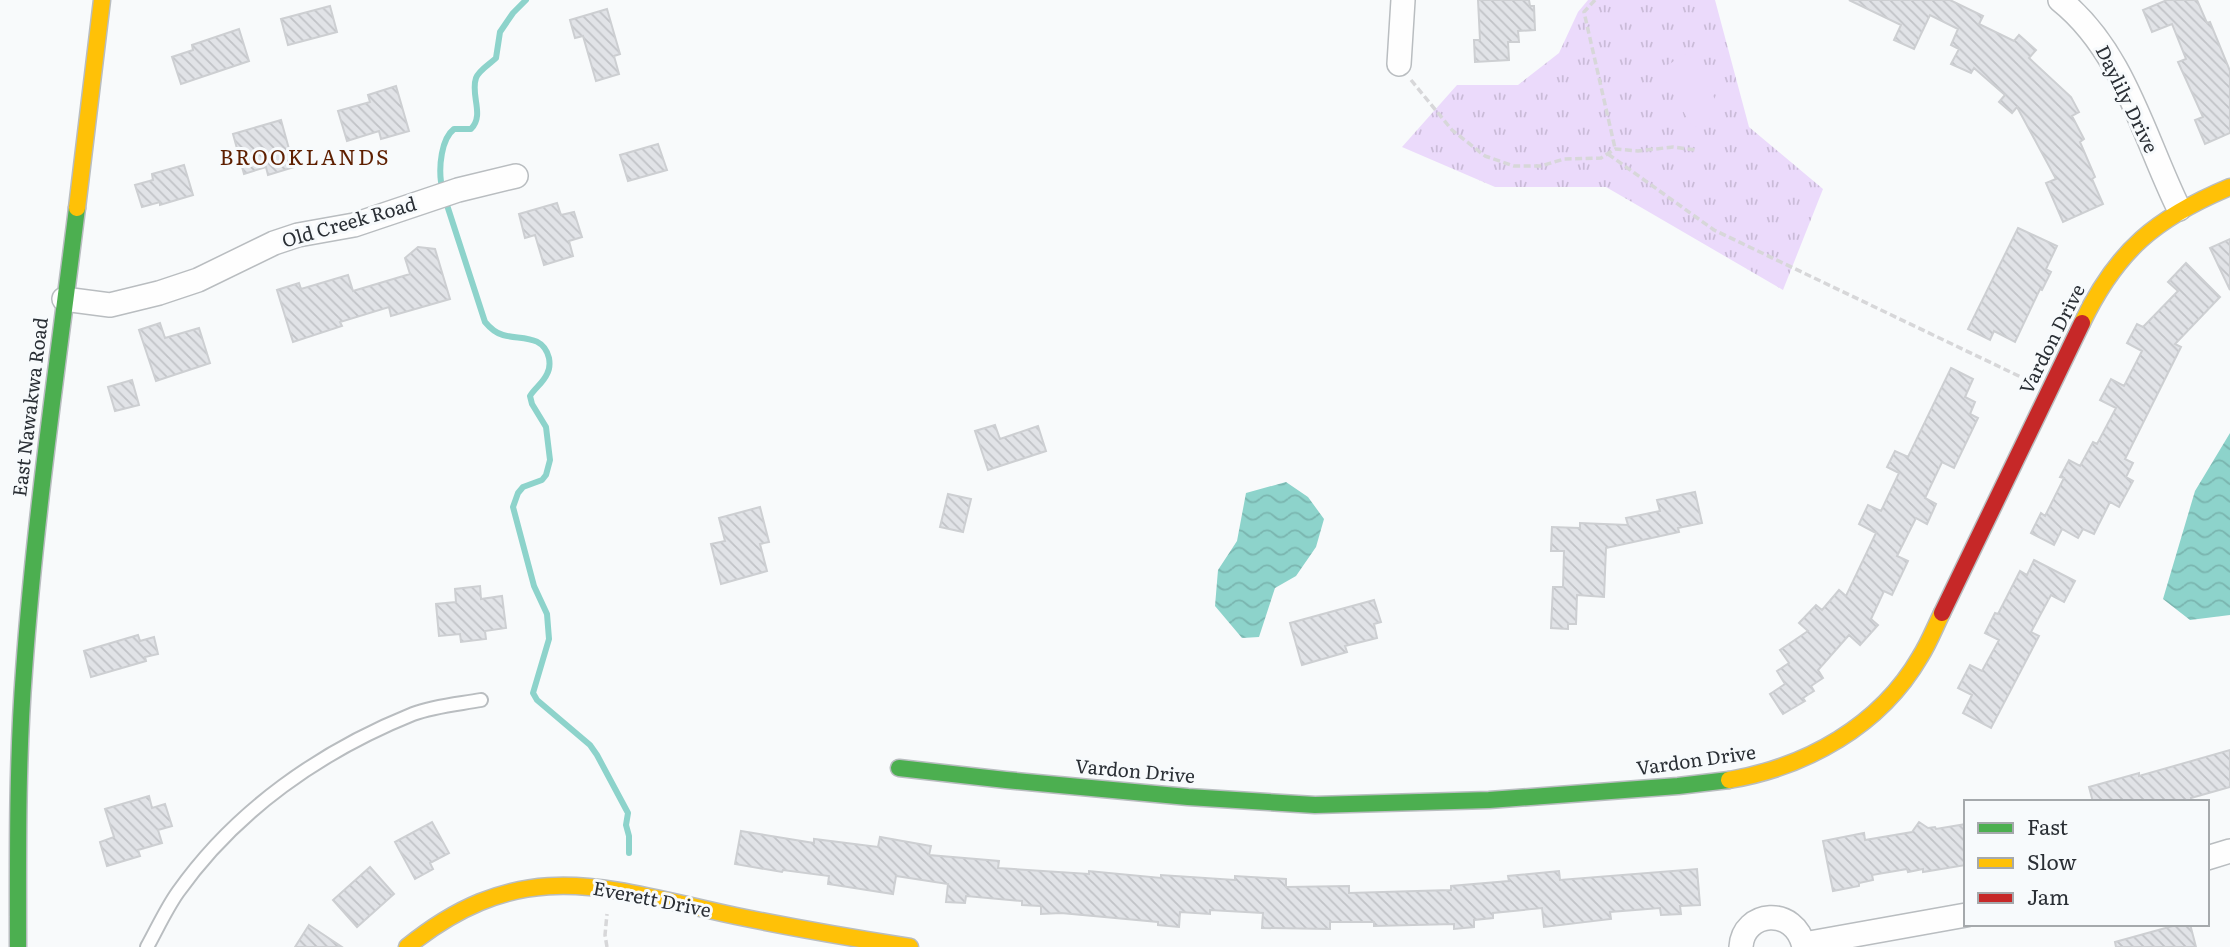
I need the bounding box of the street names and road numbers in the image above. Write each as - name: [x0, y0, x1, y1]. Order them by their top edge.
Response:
- street label: Daylily Drive: [2090, 40, 2166, 157]
- street label: Old Creek Road: [278, 188, 420, 254]
- street label: Vardon Drive: [2011, 279, 2091, 398]
- street label: East Nawakwa Road: [4, 315, 54, 498]
- street label: Vardon Drive: [1634, 737, 1757, 781]
- street label: Vardon Drive: [1074, 751, 1196, 789]
- street label: Everett Drive: [591, 873, 714, 923]

